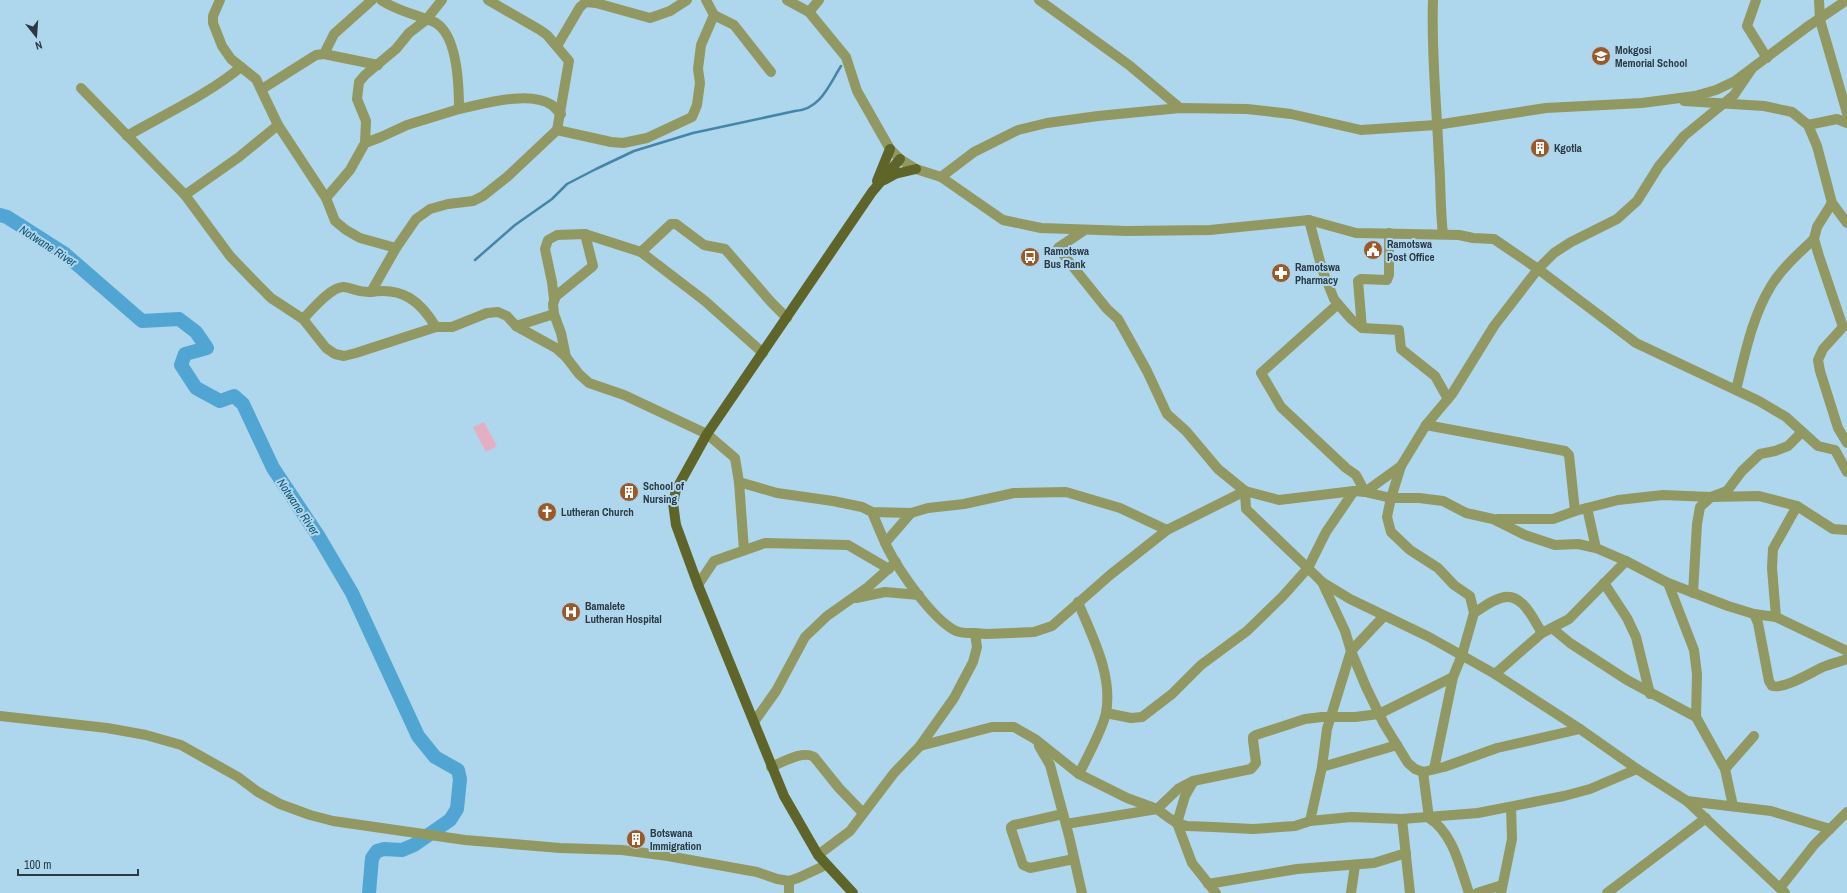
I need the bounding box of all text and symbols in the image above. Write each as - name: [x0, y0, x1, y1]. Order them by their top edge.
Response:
- north arrow: [16, 16, 56, 56]
- text: N: [34, 38, 44, 53]
- place label: Mokgosi Memorial School: [1615, 43, 1687, 70]
- school or university icon: Mokgosi Memorial School: [1590, 45, 1612, 67]
- building icon: Kgotla: [1529, 137, 1551, 159]
- place label: Kgotla: [1554, 141, 1582, 155]
- water label: Notwane River: [16, 222, 80, 271]
- place label: Ramotswa Post Office: [1387, 237, 1435, 264]
- public building icon: Ramotswa Post Office: [1362, 239, 1384, 261]
- place label: Ramotswa Bus Rank: [1044, 244, 1089, 271]
- bus stop icon: Ramotswa Bus Rank: [1019, 246, 1041, 268]
- place label: Ramotswa Pharmacy: [1295, 260, 1340, 287]
- pharmacy icon: Ramotswa Pharmacy: [1270, 262, 1292, 284]
- water label: Notwane River: [273, 476, 323, 539]
- place label: School of Nursing: [643, 479, 684, 506]
- building icon: School of Nursing: [618, 481, 640, 503]
- church icon: Lutheran Church: [536, 501, 558, 523]
- place label: Lutheran Church: [561, 505, 634, 519]
- place label: Bamalete Lutheran Hospital: [585, 599, 662, 626]
- hospital icon: Bamalete Lutheran Hospital: [560, 601, 582, 623]
- place label: Botswana Immigration: [650, 826, 702, 853]
- building icon: Botswana Immigration: [625, 828, 647, 850]
- scale bar: [18, 851, 138, 877]
- text: 100 m: [24, 857, 51, 873]

